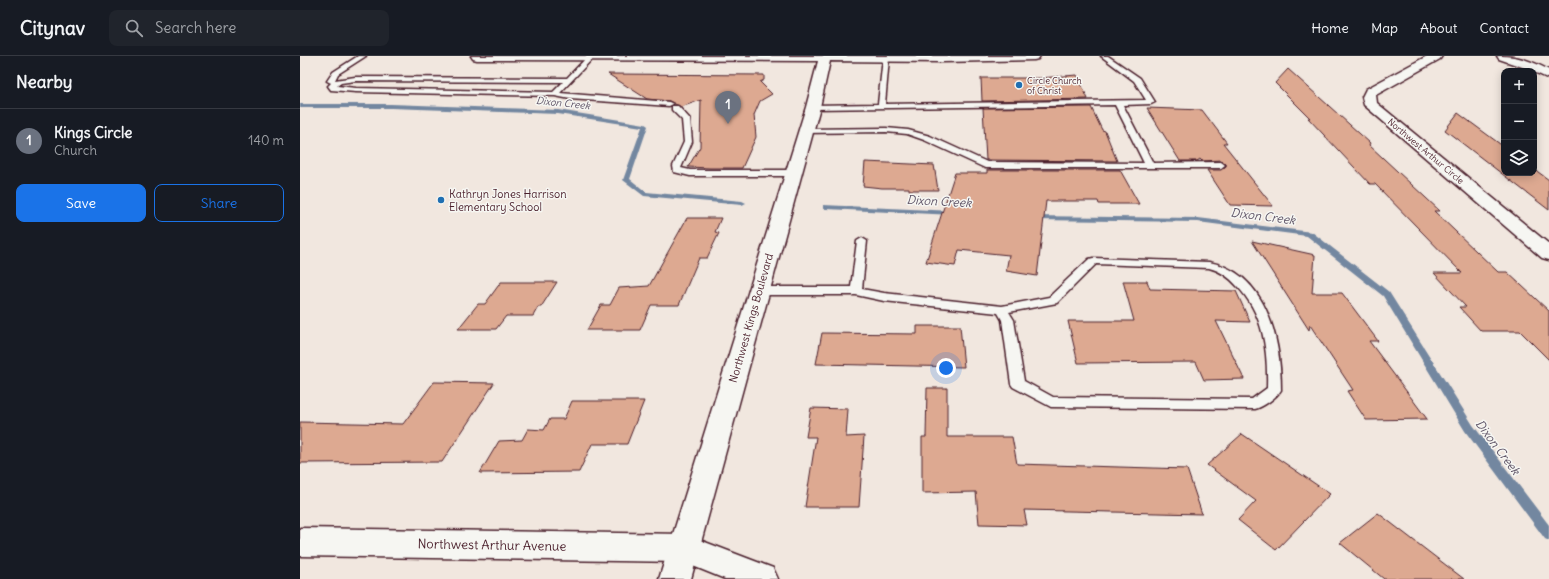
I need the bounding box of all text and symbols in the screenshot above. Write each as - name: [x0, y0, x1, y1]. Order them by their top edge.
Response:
- search box: [109, 10, 389, 46]
- text: Citynav: [20, 16, 85, 40]
- icon: search: [123, 17, 145, 39]
- text: Search here: [155, 18, 236, 37]
- text: Home: [1311, 19, 1349, 37]
- text: Map: [1371, 19, 1398, 37]
- text: About: [1420, 19, 1458, 37]
- text: Contact: [1480, 19, 1529, 37]
- map controls: [1501, 68, 1537, 176]
- button: +: [1501, 68, 1537, 104]
- text: Nearby: [16, 71, 72, 93]
- place label: Circle Church of Christ: [1027, 75, 1082, 96]
- marker: Circle Church of Christ: [1014, 80, 1024, 90]
- pin: 1: [715, 91, 741, 124]
- water label: Dixon Creek: [535, 94, 591, 112]
- button: −: [1501, 104, 1537, 140]
- street label: Northwest Arthur Circle: [1386, 116, 1466, 186]
- text: Kings Circle: [54, 123, 132, 142]
- text: 1: [26, 132, 32, 149]
- text: 140 m: [248, 132, 284, 149]
- button: layers: [1501, 140, 1537, 176]
- text: Church: [54, 142, 97, 159]
- button: Save: [16, 184, 146, 222]
- button: Share: [154, 184, 284, 222]
- place label: Kathryn Jones Harrison Elementary School: [449, 187, 567, 214]
- water label: Dixon Creek: [906, 192, 973, 210]
- marker: Kathryn Jones Harrison Elementary School: [436, 195, 446, 205]
- water label: Dixon Creek: [1230, 205, 1297, 228]
- street label: Northwest Kings Boulevard: [726, 251, 776, 384]
- your location: [936, 358, 956, 378]
- water label: Dixon Creek: [1472, 417, 1524, 478]
- street label: Northwest Arthur Avenue: [417, 535, 567, 555]

